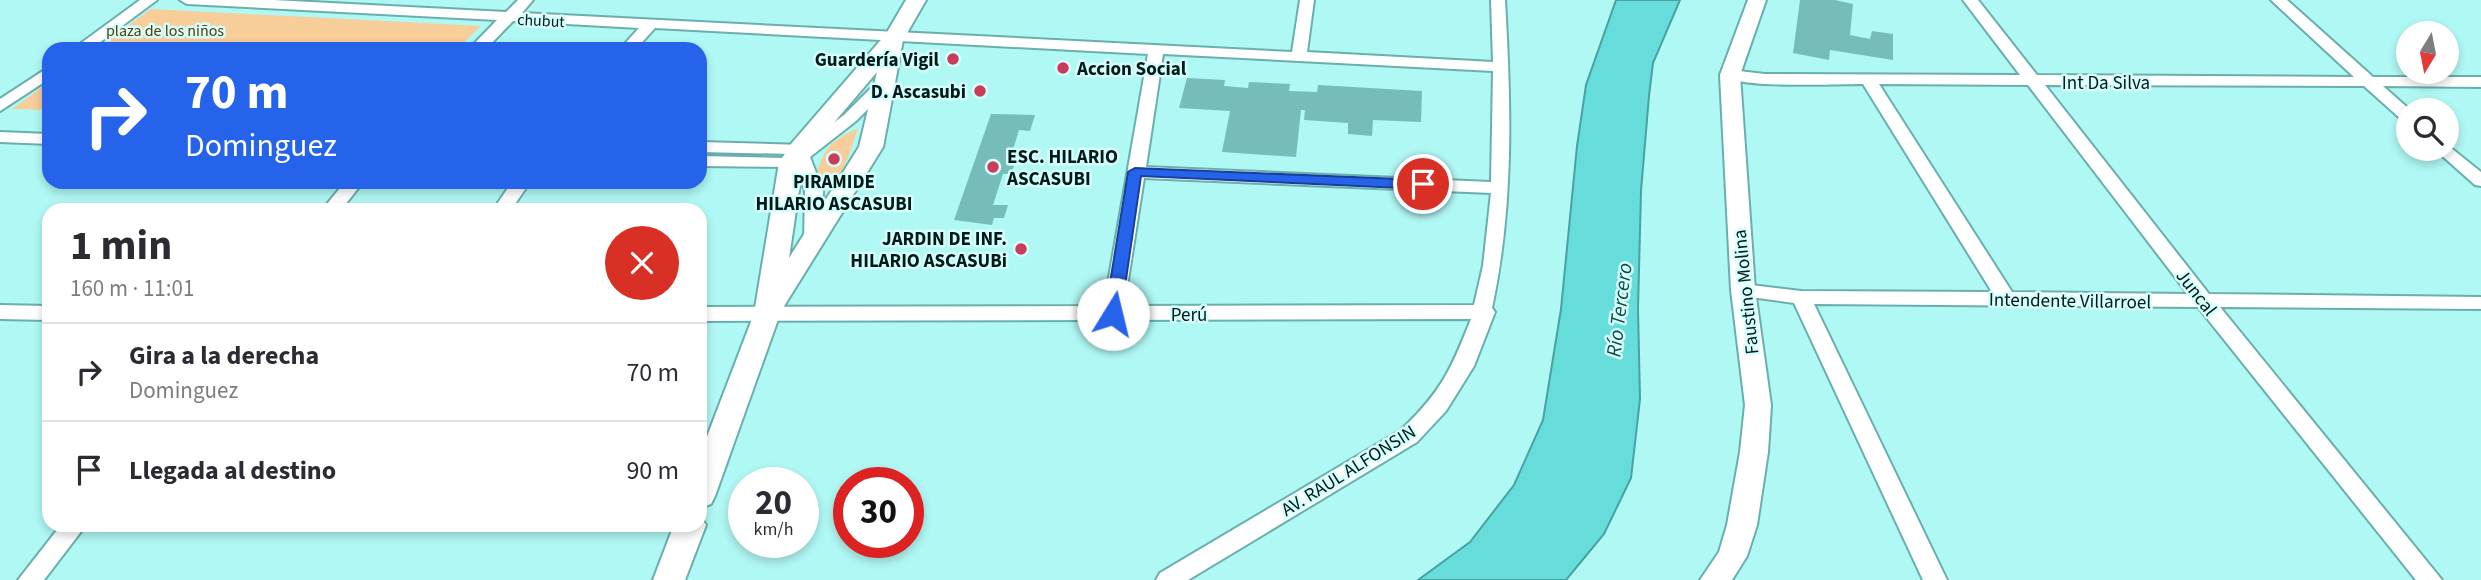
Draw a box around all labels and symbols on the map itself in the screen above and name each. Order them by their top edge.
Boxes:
street label: chubut [517,9,566,33]
park label: plaza de los niños [106,20,224,42]
north arrow [2396,21,2459,84]
place label: Guardería Vigil [815,47,940,74]
marker: Guardería Vigil [945,51,961,67]
place label: Accion Social [1076,56,1187,83]
marker: Accion Social [1055,60,1071,76]
street label: Int Da Silva [2062,70,2150,97]
place label: D. Ascasubi [871,79,966,106]
marker: D. Ascasubi [972,83,988,99]
place label: ESC. HILARIO ASCASUBI [1006,144,1118,193]
marker: PIRAMIDE HILARIO ASCASUBI [826,151,842,167]
pin [1393,154,1453,214]
marker: ESC. HILARIO ASCASUBI [985,159,1001,175]
place label: PIRAMIDE HILARIO ASCASUBI [755,169,913,218]
place label: JARDIN DE INF. HILARIO ASCASUBi [850,226,1007,275]
street label: Faustino Molina [1727,228,1766,356]
marker: JARDIN DE INF. HILARIO ASCASUBi [1013,241,1029,257]
water label: Río Tercero [1598,261,1640,359]
street label: Juncal [2169,264,2223,322]
position arrow [1076,277,1150,351]
street label: Intendente Villarroel [1989,287,2152,316]
street label: Perú [1171,302,1207,329]
street label: AV. RAUL ALFONSIN [1276,419,1421,524]
speed limit sign: 30 [833,467,924,558]

